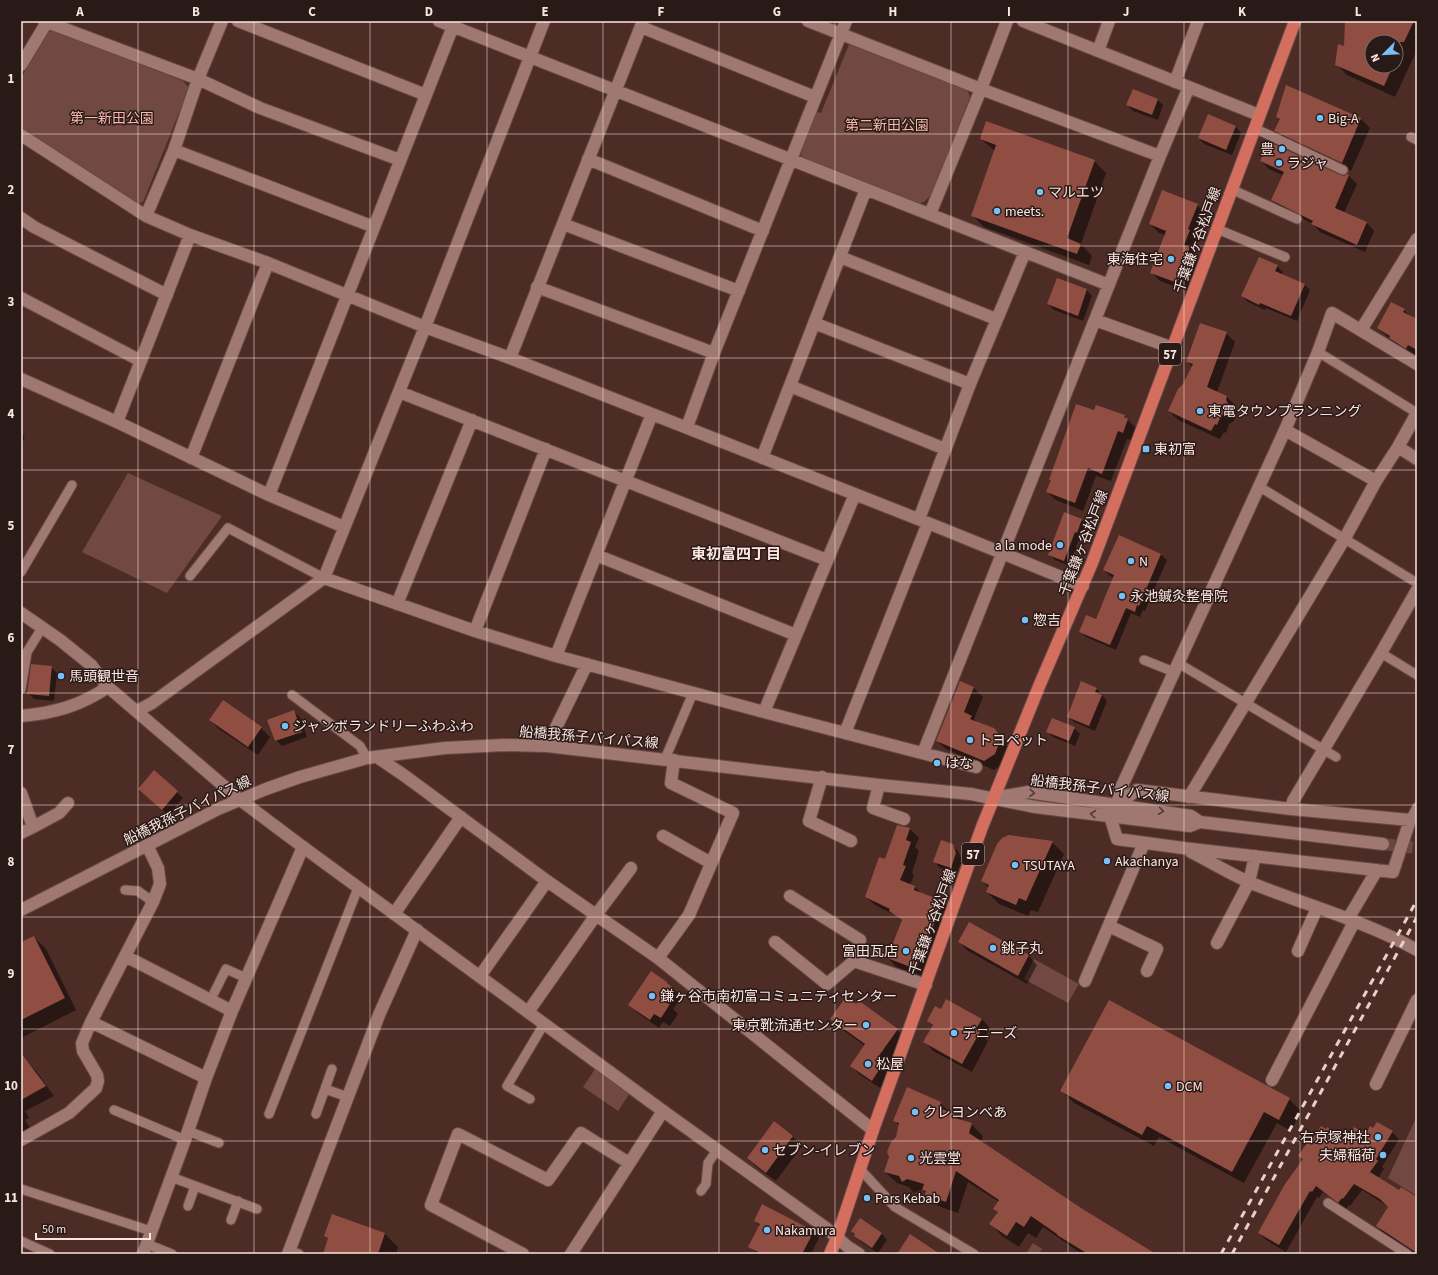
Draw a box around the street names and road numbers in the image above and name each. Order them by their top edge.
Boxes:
street label: 千葉鎌ヶ谷松戸線 [1169,184,1226,296]
road number: 57 [1159,343,1181,365]
street label: 千葉鎌ヶ谷松戸線 [1055,487,1113,599]
street label: 船橋我孫子バイパス線 [518,722,659,754]
street label: 船橋我孫子バイパス線 [120,771,255,851]
street label: 船橋我孫子バイパス線 [1029,771,1170,807]
road number: 57 [962,843,984,865]
street label: 千葉鎌ヶ谷松戸線 [904,866,961,978]

